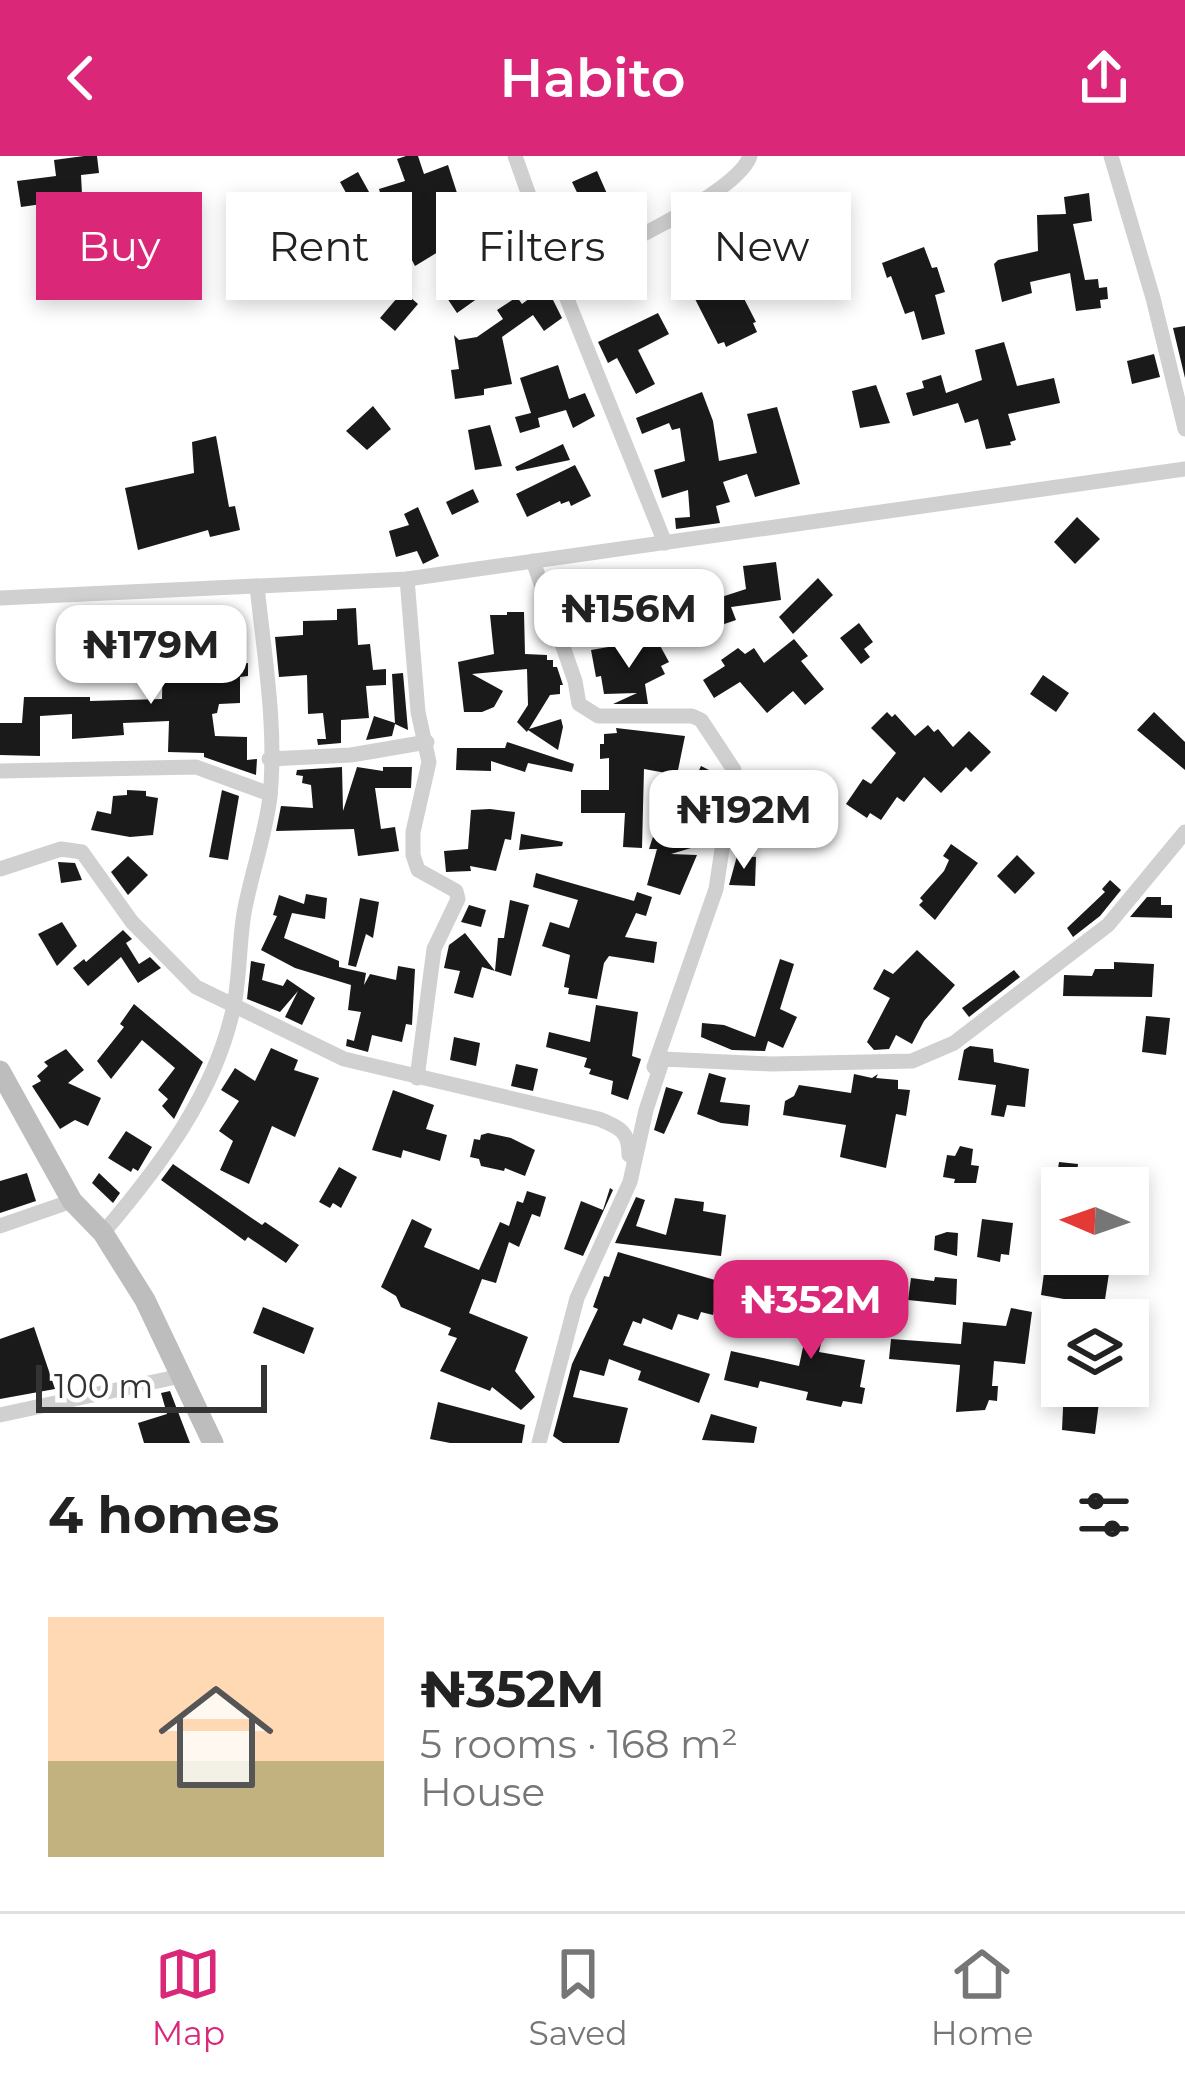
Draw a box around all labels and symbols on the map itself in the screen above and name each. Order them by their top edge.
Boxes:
pin: ₦156M [545,569,713,671]
pin: ₦179M [67,605,235,707]
pin: ₦192M [660,770,828,872]
north arrow [1041,1167,1149,1275]
pin: ₦352M [727,1260,895,1362]
scale bar [36,1359,267,1412]

